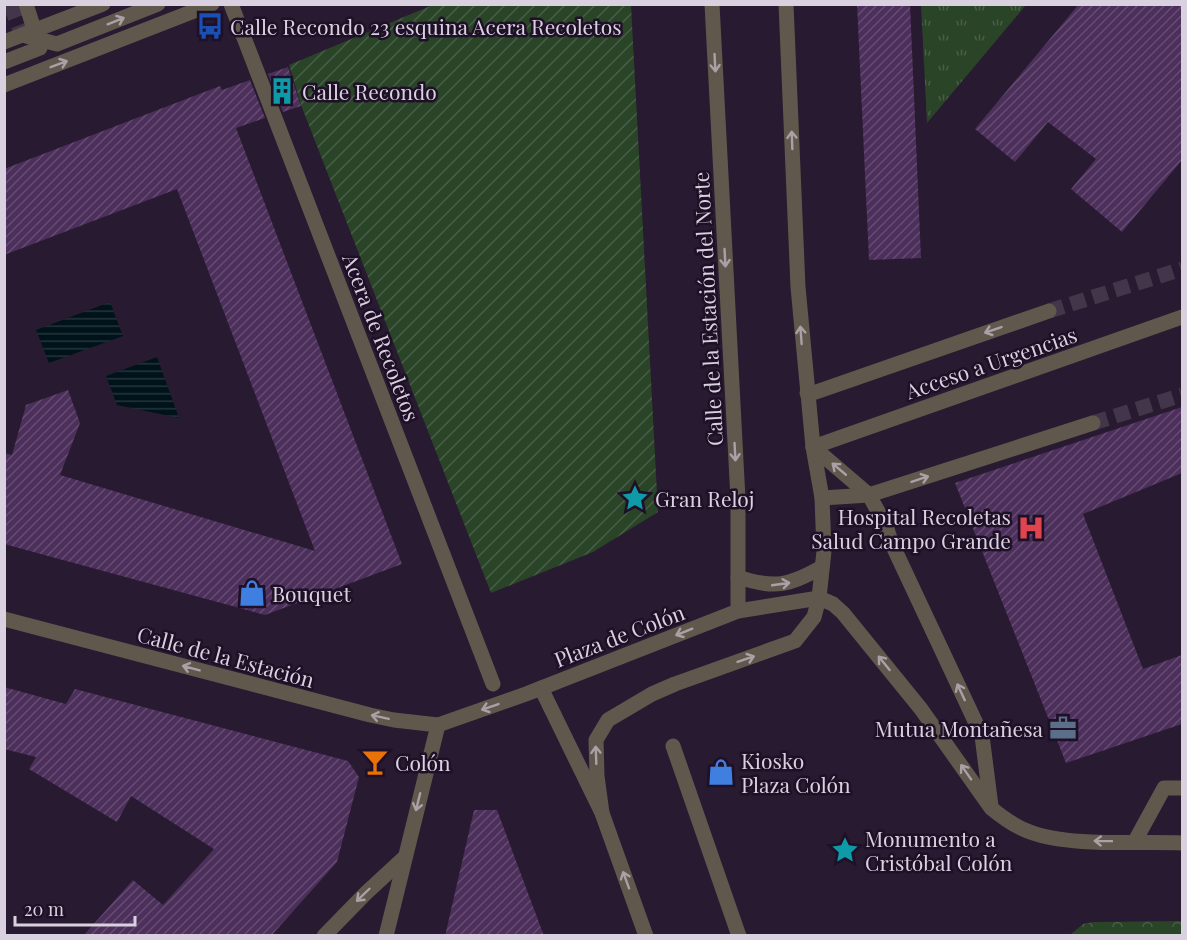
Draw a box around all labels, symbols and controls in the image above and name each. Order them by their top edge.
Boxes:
bus stop icon: Calle Recondo 23 esquina Acera Recoletos [195,11,225,41]
place label: Calle Recondo 23 esquina Acera Recoletos [230,12,622,40]
one-way arrow [107,15,125,26]
one-way arrow [710,52,721,72]
one-way arrow [49,57,68,68]
building icon: Calle Recondo [267,76,297,106]
place label: Calle Recondo [302,77,437,105]
one-way arrow [786,131,797,151]
street label: Calle de la Estación del Norte [686,171,728,447]
one-way arrow [720,247,731,267]
street label: Acera de Recoletos [337,248,427,425]
street label: Acceso a Urgencias [901,320,1080,405]
one-way arrow [796,325,807,345]
one-way arrow [984,325,1003,336]
one-way arrow [730,442,741,462]
one-way arrow [831,462,847,475]
one-way arrow [910,472,929,483]
place icon: Gran Reloj [620,483,650,513]
place label: Gran Reloj [655,484,754,512]
place label: Hospital Recoletas Salud Campo Grande [811,502,1011,554]
hospital icon: Hospital Recoletas Salud Campo Grande [1016,513,1046,543]
shop icon: Bouquet [237,578,267,608]
one-way arrow [771,578,790,589]
place label: Bouquet [272,579,351,607]
street label: Plaza de Colón [550,597,689,673]
street label: Calle de la Estación [135,619,318,693]
one-way arrow [675,627,694,638]
one-way arrow [737,652,755,663]
one-way arrow [878,656,891,672]
one-way arrow [182,662,201,673]
one-way arrow [955,683,967,701]
one-way arrow [481,702,499,713]
one-way arrow [371,711,390,723]
office icon: Mutua Montañesa [1048,713,1078,743]
place label: Mutua Montañesa [875,714,1044,742]
one-way arrow [590,745,602,765]
place label: Kiosko Plaza Colón [741,746,851,798]
bar icon: Colón [360,747,390,777]
place label: Colón [395,748,451,776]
shop icon: Kiosko Plaza Colón [706,757,736,787]
one-way arrow [959,765,972,781]
one-way arrow [412,792,424,811]
place label: Monumento a Cristóbal Colón [865,824,1013,876]
place icon: Monumento a Cristóbal Colón [830,835,860,865]
one-way arrow [1094,835,1114,847]
one-way arrow [620,872,631,890]
one-way arrow [356,888,371,903]
scale bar [15,889,135,927]
text: 20 m [24,897,64,921]

